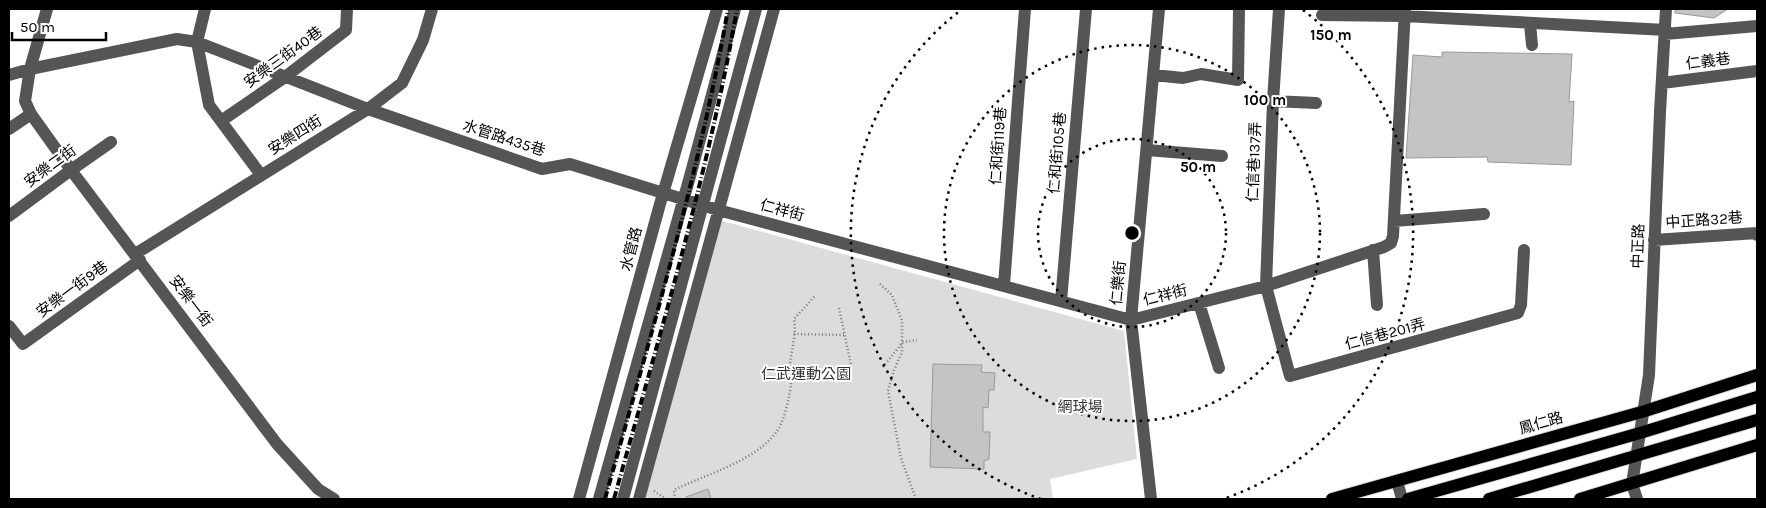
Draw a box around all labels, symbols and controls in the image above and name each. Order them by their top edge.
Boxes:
scale bar [12,10,106,42]
text: 50 m [20,18,55,36]
street label: 安樂三街40巷 [240,23,326,91]
text: 150 m [1310,26,1352,44]
street label: 仁義巷 [1685,49,1731,73]
text: 100 m [1244,91,1286,109]
street label: 仁和街119巷 [986,106,1010,186]
street label: 安樂四街 [265,111,325,159]
street label: 仁和街105巷 [1044,111,1070,195]
street label: 水管路435巷 [460,116,548,160]
street label: 仁信巷137弄 [1244,121,1264,203]
street label: 安樂二街 [20,141,80,191]
text: 50 m [1180,158,1216,176]
street label: 仁祥街 [758,195,806,225]
street label: 中正路32巷 [1665,208,1743,232]
street label: 中正路 [1628,223,1648,269]
centre of rings [1123,224,1141,242]
street label: 水管路 [616,225,646,273]
street label: 安樂一街9巷 [33,257,111,321]
street label: 仁樂街 [1107,260,1129,306]
street label: 安樂一街 [166,272,216,330]
street label: 仁祥街 [1141,281,1189,309]
street label: 仁信巷201弄 [1343,315,1427,353]
park label: 仁武運動公園 [761,365,851,383]
park label: 網球場 [1057,398,1103,416]
street label: 鳳仁路 [1517,408,1565,438]

